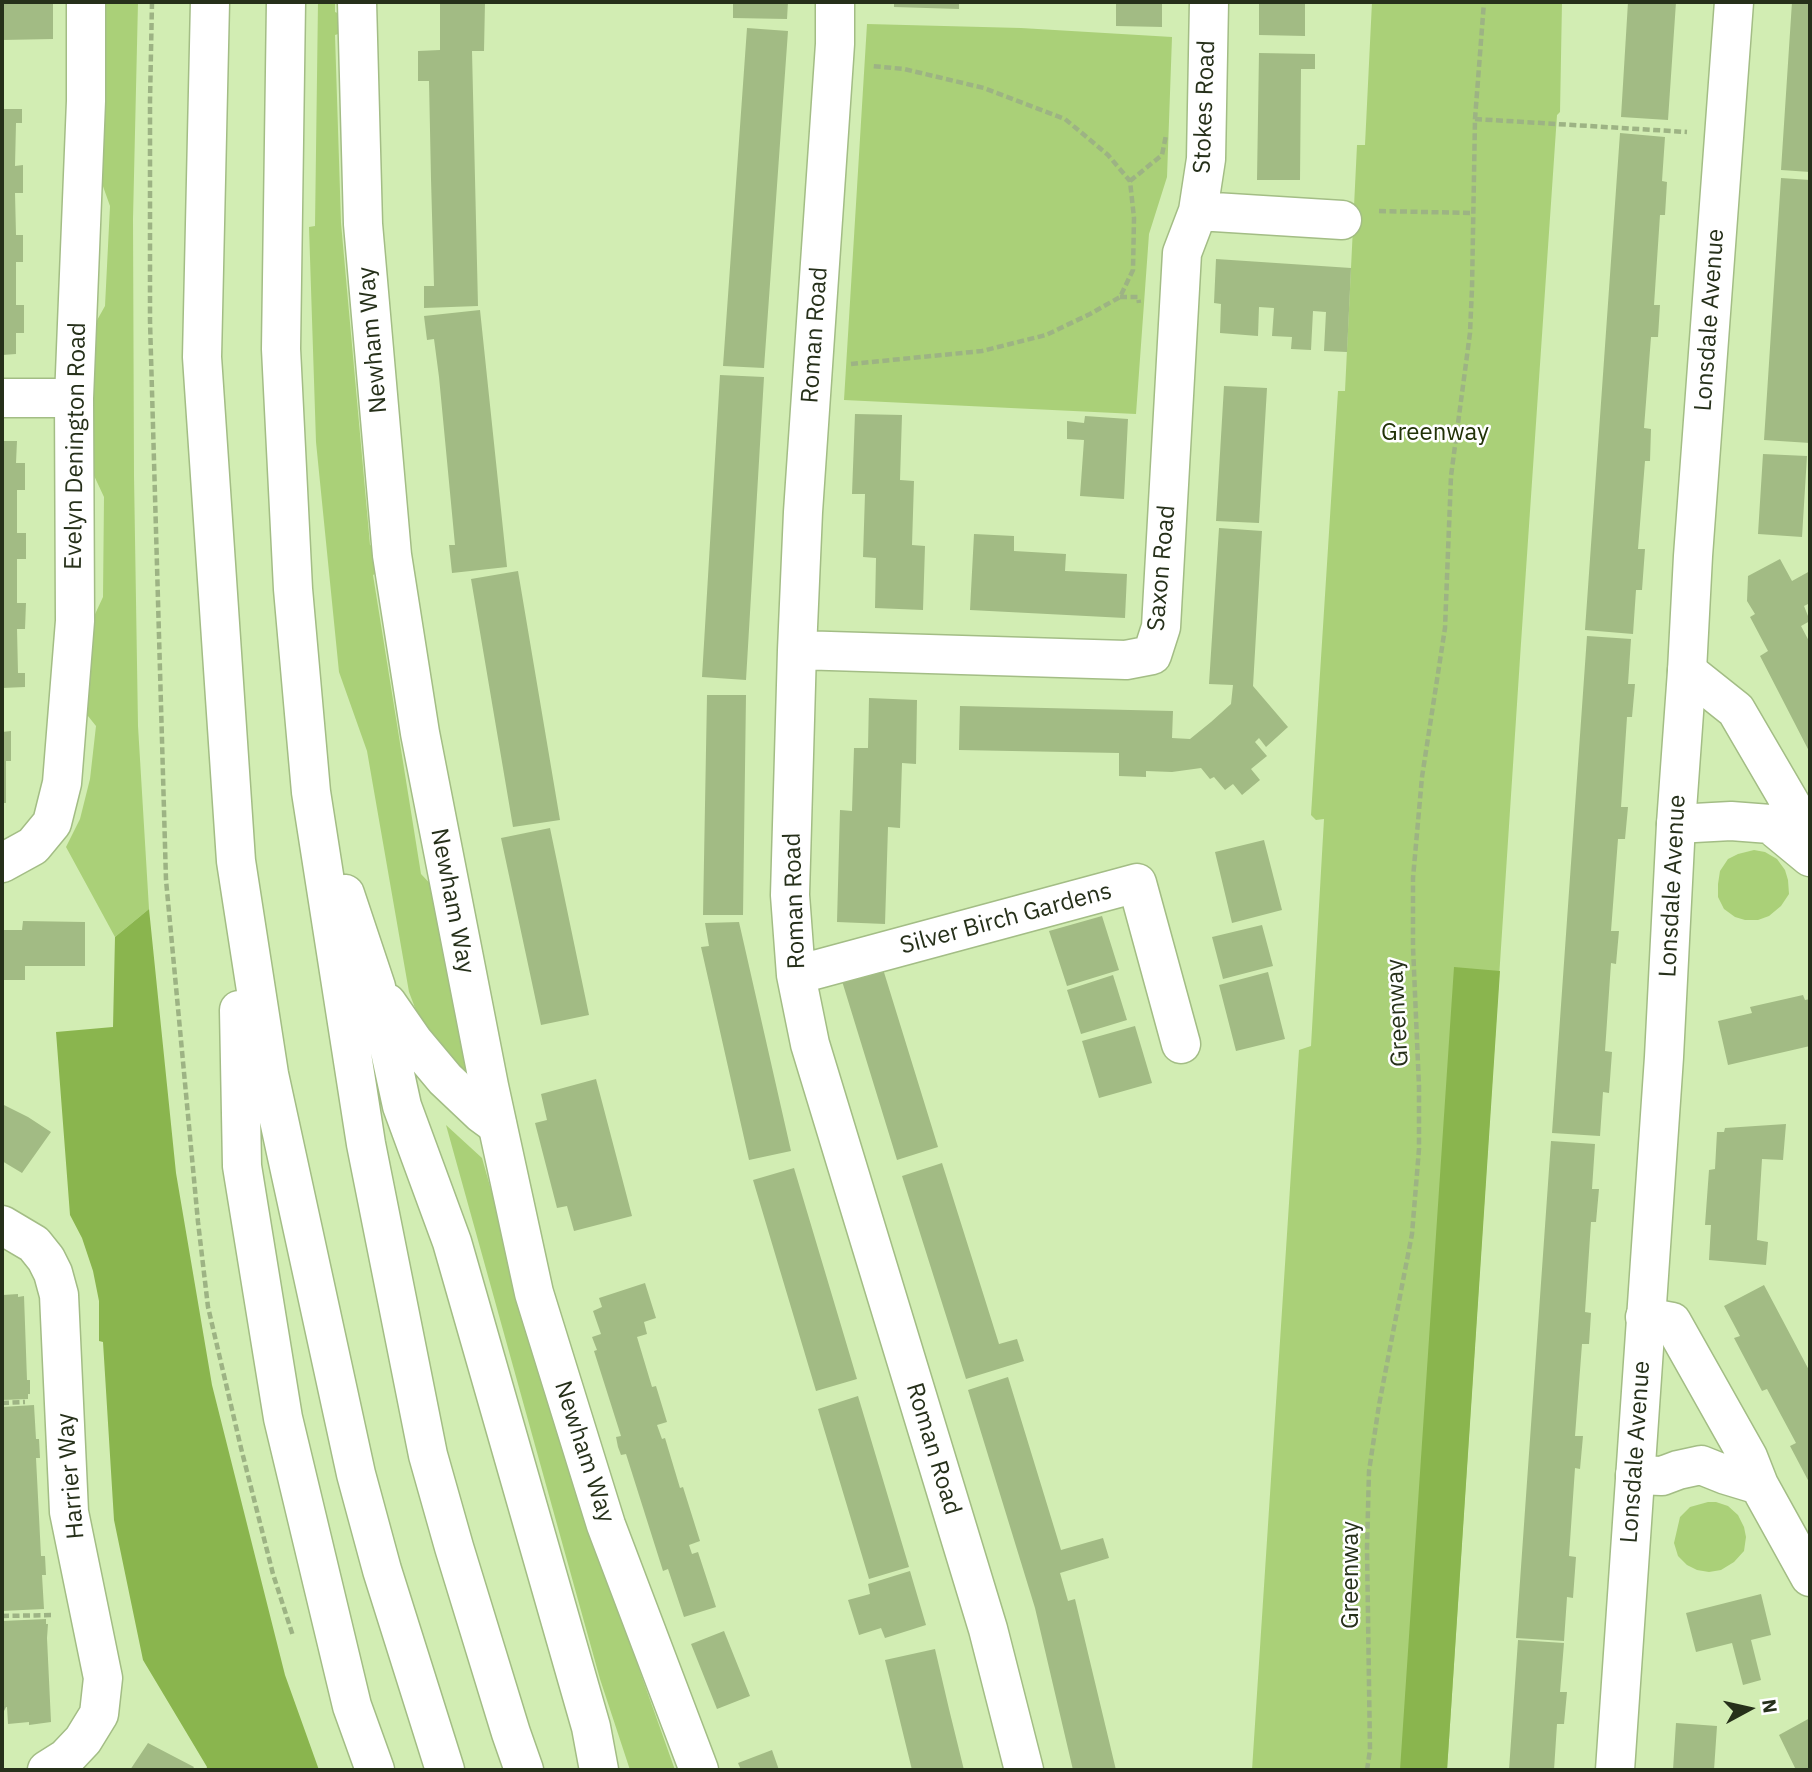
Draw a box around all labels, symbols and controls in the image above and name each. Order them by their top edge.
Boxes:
street label: Stokes Road [1188,40,1222,174]
street label: Lonsdale Avenue [1689,228,1731,412]
street label: Newham Way [352,265,394,415]
street label: Roman Road [796,266,834,404]
street label: Evelyn Denington Road [59,322,93,570]
park label: Greenway [1381,419,1489,447]
street label: Saxon Road [1142,504,1182,632]
street label: Lonsdale Avenue [1654,794,1692,978]
street label: Newham Way [424,826,480,976]
street label: Roman Road [778,832,812,970]
street label: Silver Birch Gardens [897,877,1115,961]
street label: Greenway [1381,958,1415,1068]
street label: Lonsdale Avenue [1615,1360,1657,1544]
street label: Newham Way [548,1377,620,1527]
street label: Roman Road [899,1379,967,1519]
street label: Harrier Way [51,1412,91,1540]
street label: Greenway [1337,1521,1365,1629]
north arrow [1714,1674,1784,1744]
text: N [1757,1698,1783,1715]

